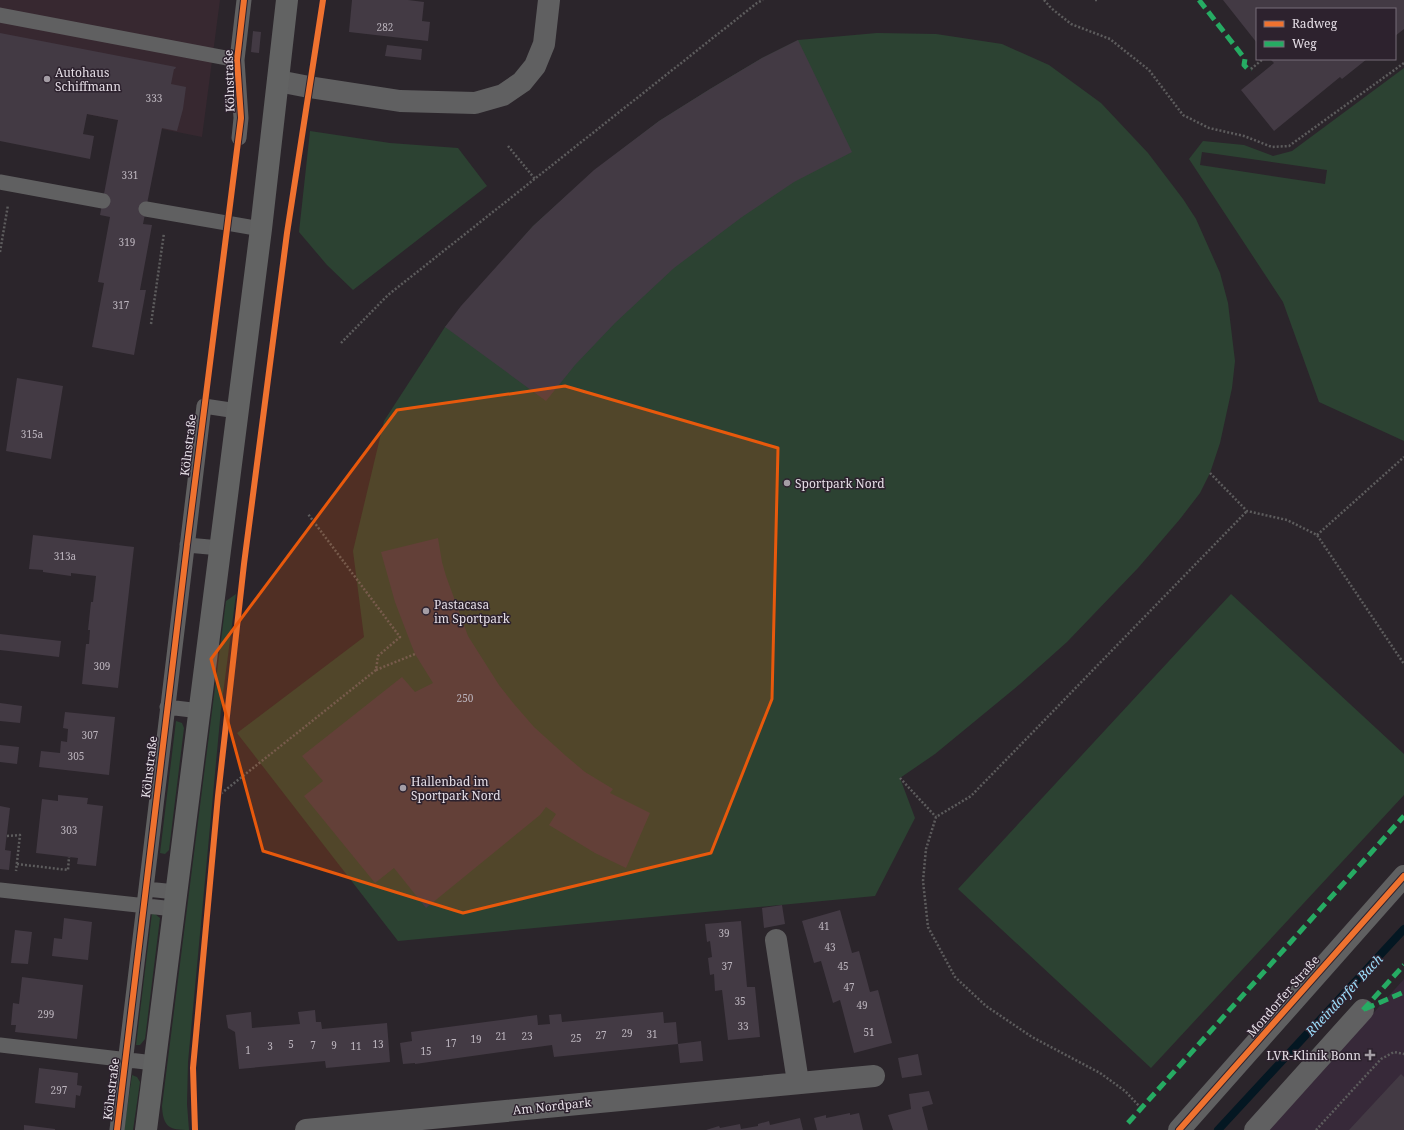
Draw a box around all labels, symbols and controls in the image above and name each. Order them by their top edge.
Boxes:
legend [1256,8,1396,60]
text: Radweg [1292,15,1338,32]
house number: 282 [377,20,393,34]
text: Weg [1292,35,1317,52]
street label: Kölnstraße [219,49,239,113]
place label: Autohaus Schiffmann [55,64,121,95]
marker: Autohaus Schiffmann [42,74,52,84]
house number: 333 [146,91,163,105]
house number: 331 [122,168,138,182]
house number: 319 [119,235,135,249]
house number: 317 [113,298,130,312]
street label: Kölnstraße [176,413,200,477]
house number: 315a [21,427,44,441]
place label: Sportpark Nord [795,475,885,492]
marker: Sportpark Nord [782,478,792,488]
house number: 313a [54,549,77,563]
place label: Pastacasa im Sportpark [434,596,511,627]
marker: Pastacasa im Sportpark [421,606,431,616]
house number: 309 [94,659,110,673]
house number: 250 [457,691,474,705]
house number: 307 [82,728,99,742]
street label: Kölnstraße [137,735,161,799]
house number: 305 [68,749,84,763]
place label: Hallenbad im Sportpark Nord [411,773,501,804]
marker: Hallenbad im Sportpark Nord [398,783,408,793]
house number: 303 [61,823,78,837]
house number: 41 [818,919,830,933]
house number: 39 [718,926,730,940]
house number: 43 [824,940,836,954]
water label: Rheindorfer Bach [1301,950,1387,1041]
street label: Mondorfer Straße [1243,952,1323,1040]
house number: 37 [721,959,733,973]
house number: 45 [837,959,849,973]
house number: 47 [843,980,855,994]
house number: 35 [734,994,746,1008]
house number: 49 [856,998,868,1012]
house number: 299 [38,1007,54,1021]
house number: 33 [737,1019,749,1033]
house number: 51 [863,1025,875,1039]
house number: 29 [621,1026,633,1040]
house number: 31 [646,1027,658,1041]
house number: 27 [595,1028,607,1042]
house number: 21 [495,1029,507,1043]
house number: 23 [521,1029,533,1043]
house number: 25 [570,1031,582,1045]
house number: 19 [470,1032,482,1046]
house number: 17 [445,1036,457,1050]
house number: 5 [288,1037,294,1051]
house number: 13 [372,1037,384,1051]
house number: 7 [310,1038,316,1052]
house number: 9 [331,1038,337,1052]
house number: 3 [267,1039,273,1053]
house number: 11 [350,1039,362,1053]
house number: 1 [245,1043,251,1057]
house number: 15 [420,1044,432,1058]
place label: LVR-Klinik Bonn [1266,1047,1361,1064]
marker: LVR-Klinik Bonn [1364,1049,1376,1061]
street label: Kölnstraße [99,1057,123,1121]
house number: 297 [51,1083,68,1097]
street label: Am Nordpark [512,1093,593,1119]

